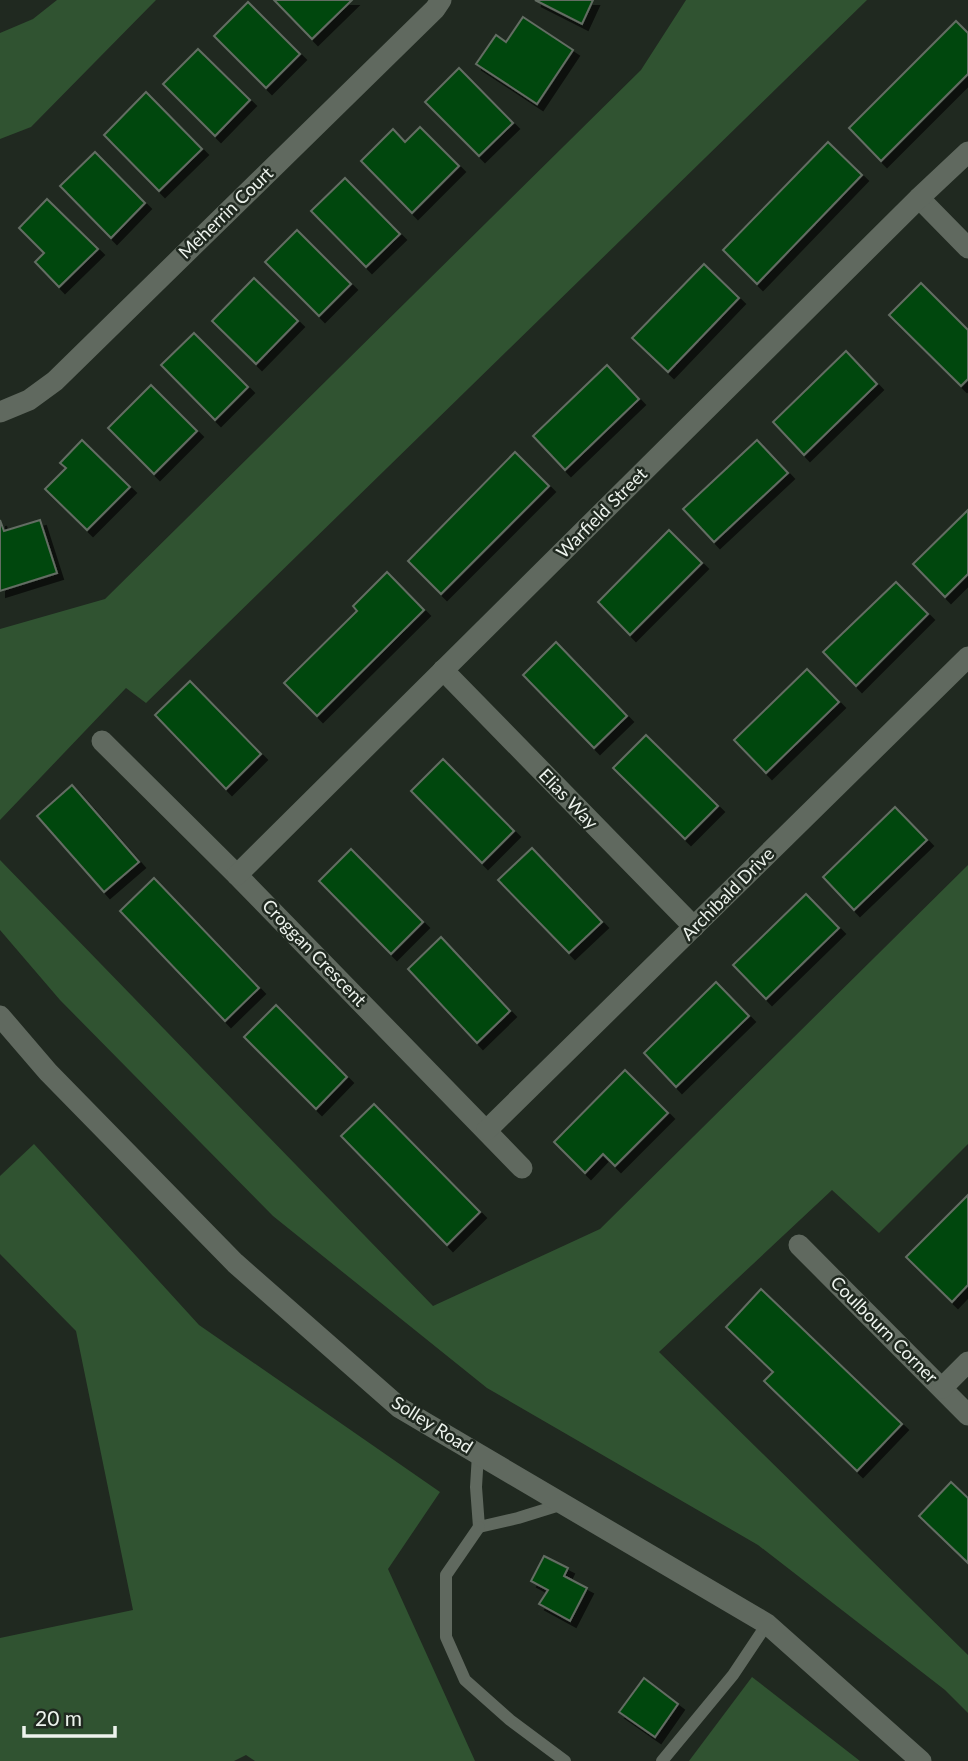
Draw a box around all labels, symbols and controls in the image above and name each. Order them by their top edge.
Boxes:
street label: Meherrin Court [174,161,277,263]
street label: Warfield Street [551,462,652,562]
street label: Elias Way [535,763,603,834]
street label: Archibald Drive [676,842,778,944]
street label: Croggan Crescent [258,894,372,1011]
street label: Coulbourn Corner [827,1271,943,1388]
street label: Solley Road [388,1391,477,1458]
scale bar [24,1694,116,1738]
text: 20 m [35,1705,82,1730]

